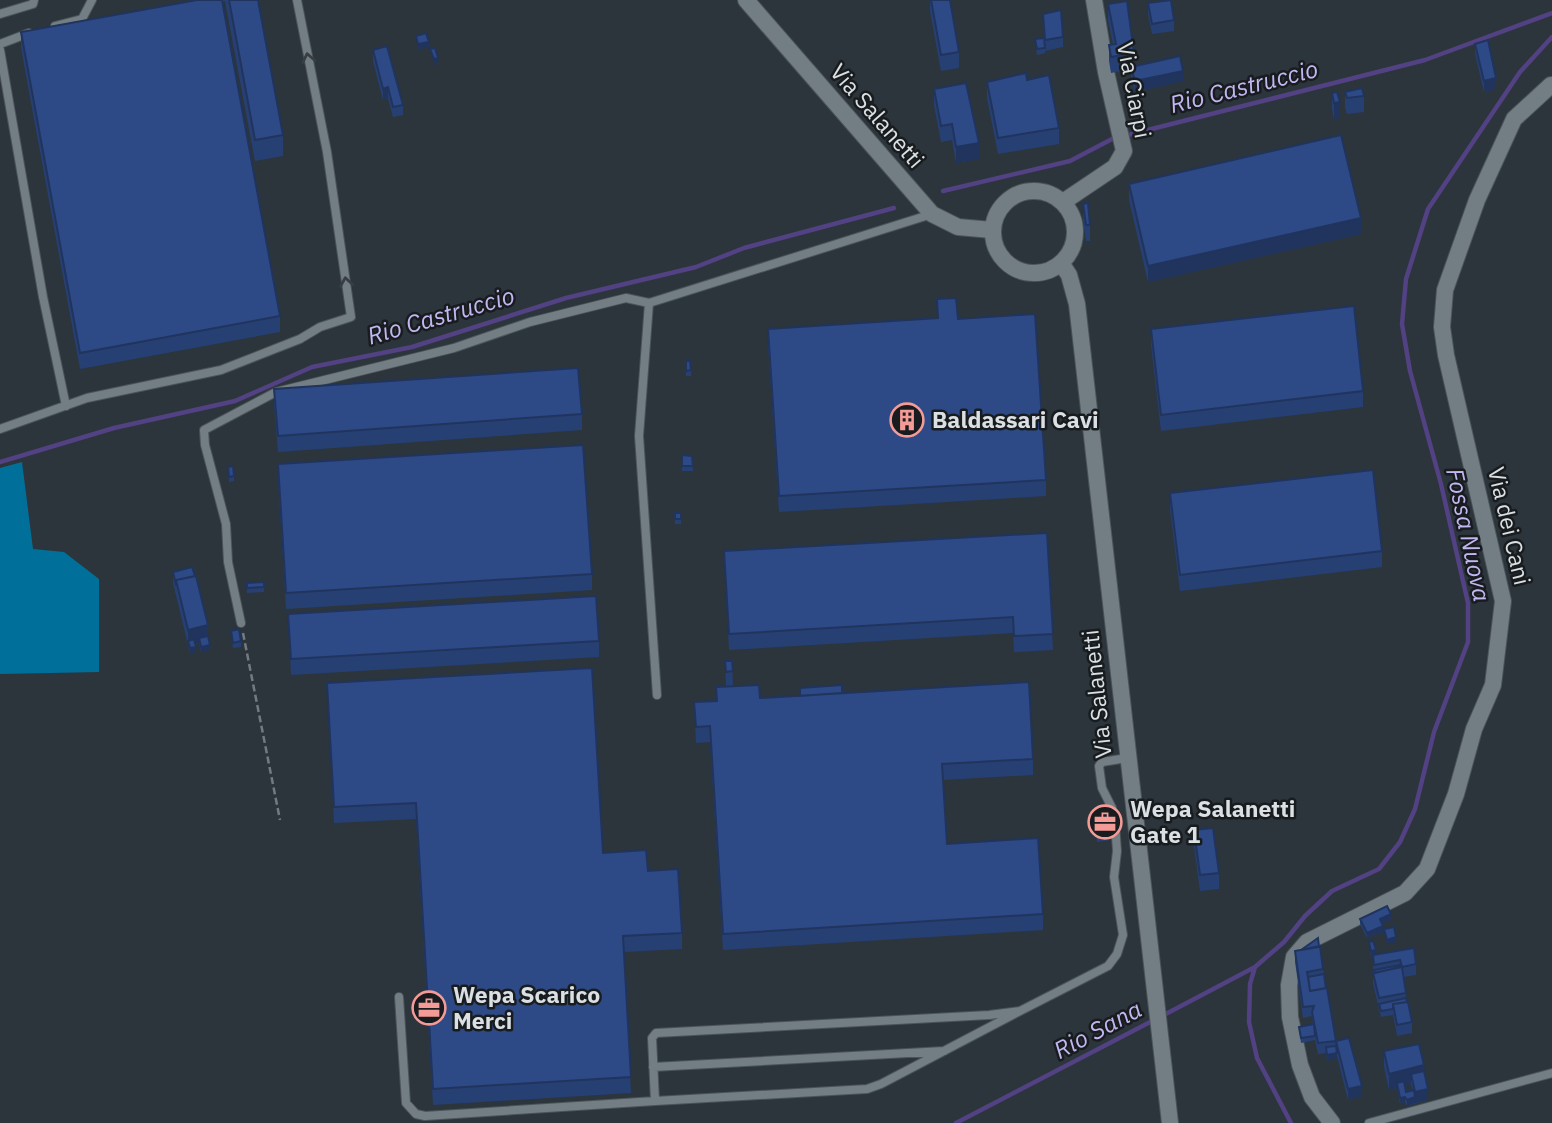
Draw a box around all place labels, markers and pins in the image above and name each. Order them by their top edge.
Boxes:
building icon: Baldassari Cavi [888,401,926,439]
place label: Baldassari Cavi [932,404,1099,434]
place label: Wepa Salanetti Gate 1 [1130,793,1295,849]
office icon: Wepa Salanetti Gate 1 [1086,803,1124,841]
place label: Wepa Scarico Merci [453,979,600,1035]
office icon: Wepa Scarico Merci [410,989,448,1027]

